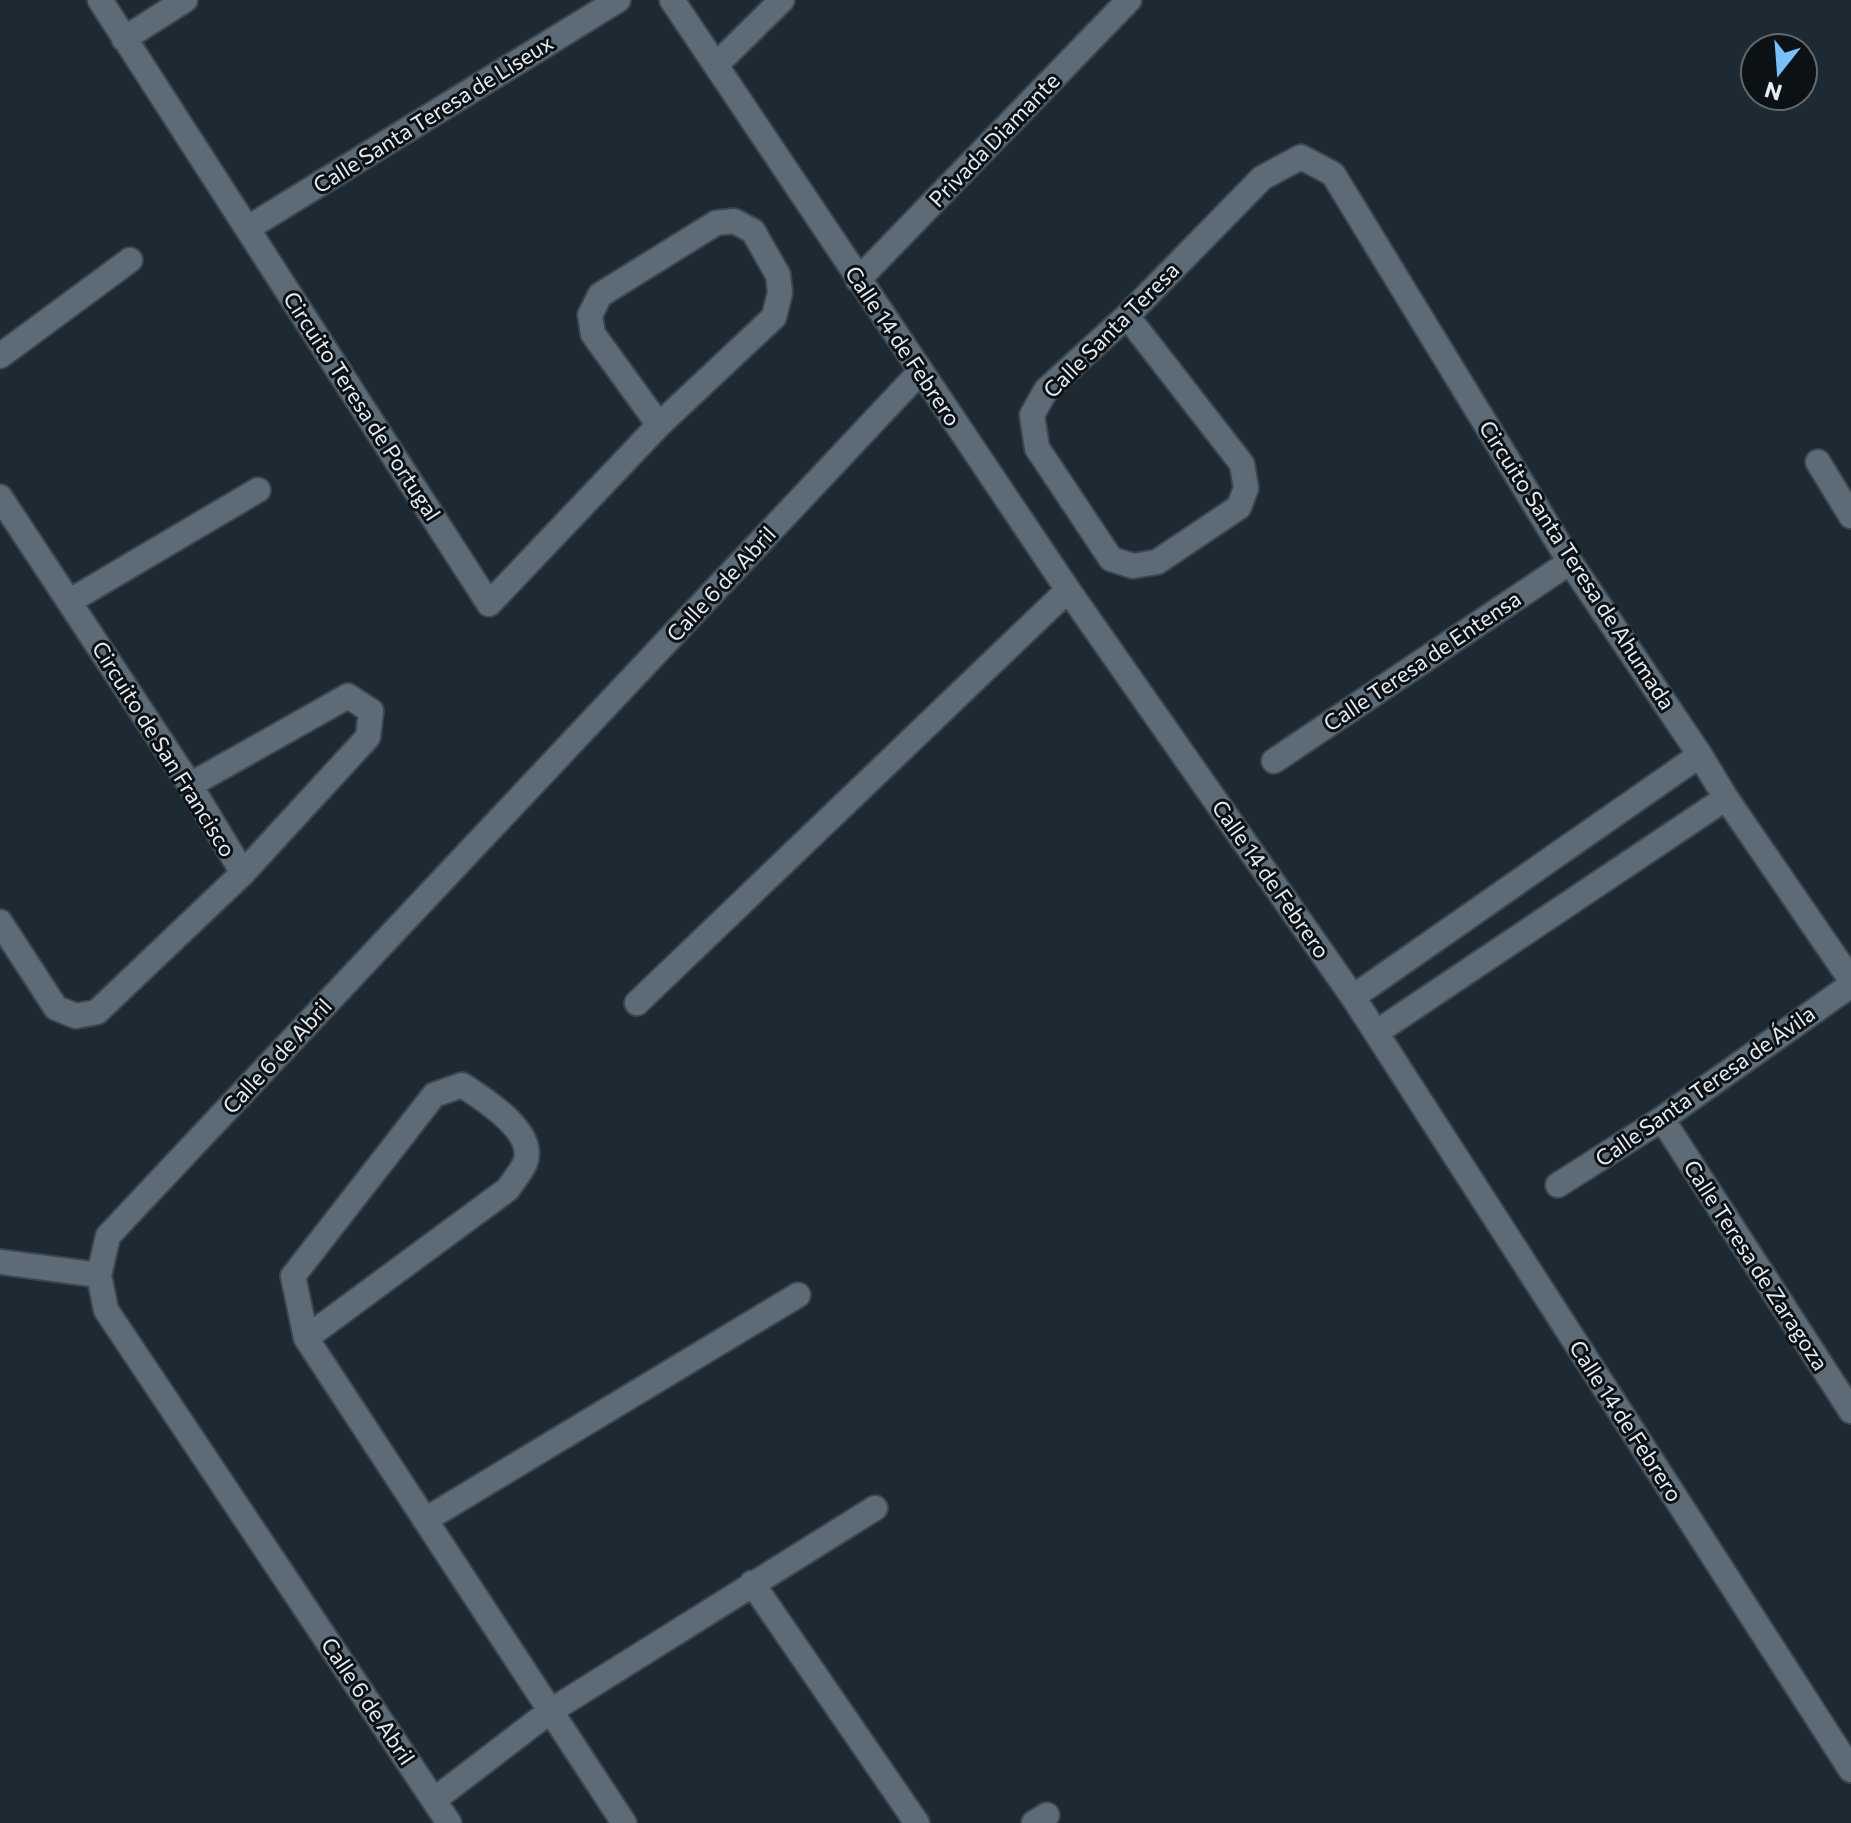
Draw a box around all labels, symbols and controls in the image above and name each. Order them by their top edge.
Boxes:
street label: Calle Santa Teresa de Liseux [308,28,558,199]
north arrow [1739,32,1819,112]
street label: Privada Diamante [923,67,1065,212]
text: N [1761,76,1785,107]
street label: Calle Santa Teresa [1037,256,1184,403]
street label: Calle 14 de Febrero [840,261,967,431]
street label: Circuito Teresa de Portugal [278,286,447,525]
street label: Circuito Santa Teresa de Ahumada [1474,415,1681,714]
street label: Calle 6 de Abril [660,520,781,647]
street label: Calle Teresa de Entensa [1318,585,1525,737]
street label: Circuito de San Francisco [87,636,242,862]
street label: Calle 14 de Febrero [1207,794,1336,963]
street label: Calle 6 de Abril [216,992,337,1119]
street label: Calle Santa Teresa de Ávila [1590,999,1820,1172]
street label: Calle Teresa de Zaragoza [1678,1154,1835,1375]
street label: Calle 14 de Febrero [1564,1335,1689,1507]
street label: Calle 6 de Abril [316,1632,421,1770]

